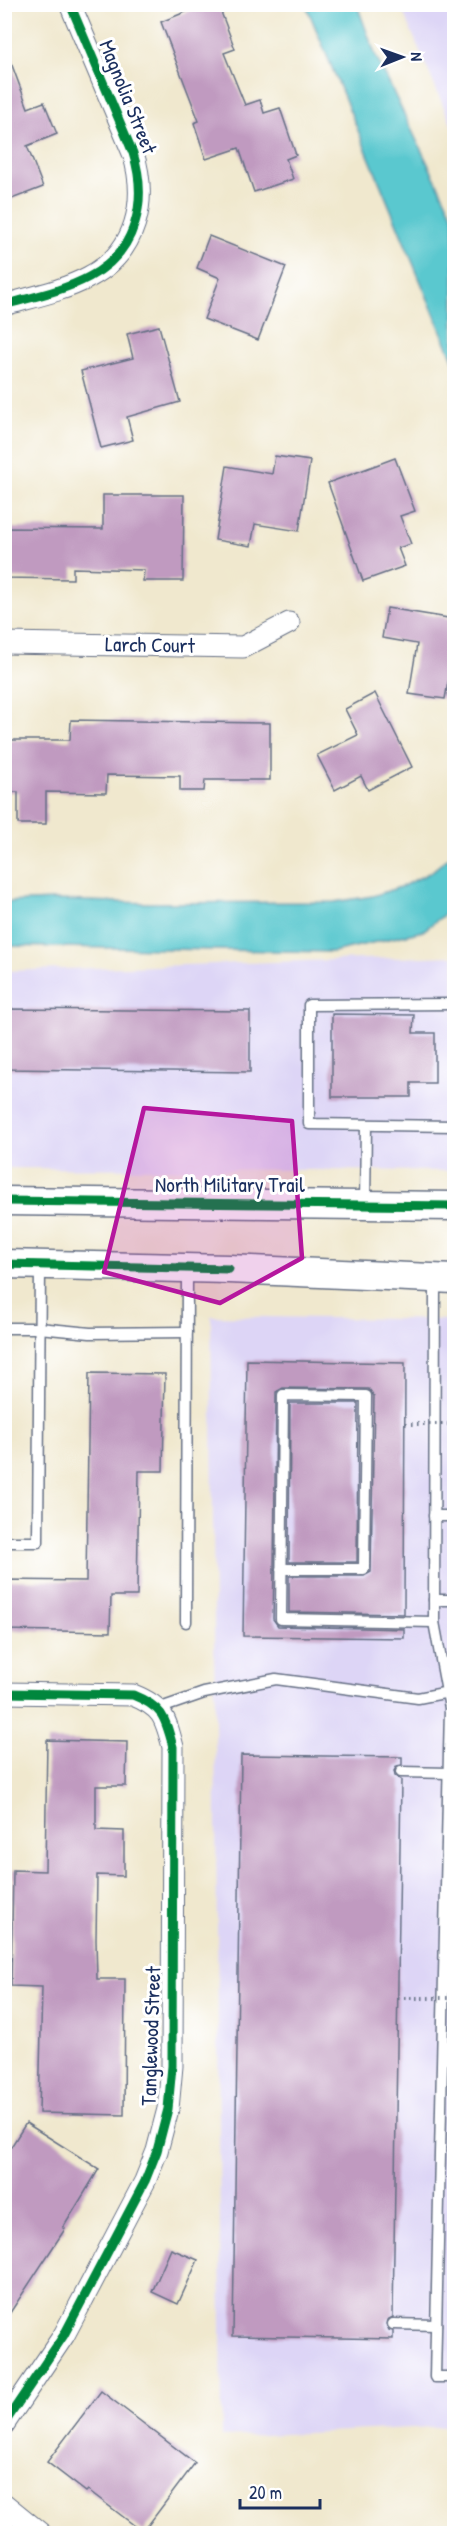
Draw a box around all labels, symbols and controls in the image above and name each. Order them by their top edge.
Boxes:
north arrow [372,27,432,87]
street label: Magnolia Street [92,36,165,159]
text: N [406,52,428,62]
street label: Larch Court [105,629,196,660]
street label: North Military Trail [155,1170,305,1199]
street label: Tanglewood Street [134,1965,167,2106]
scale bar [240,2472,320,2510]
text: 20 m [249,2480,282,2505]

